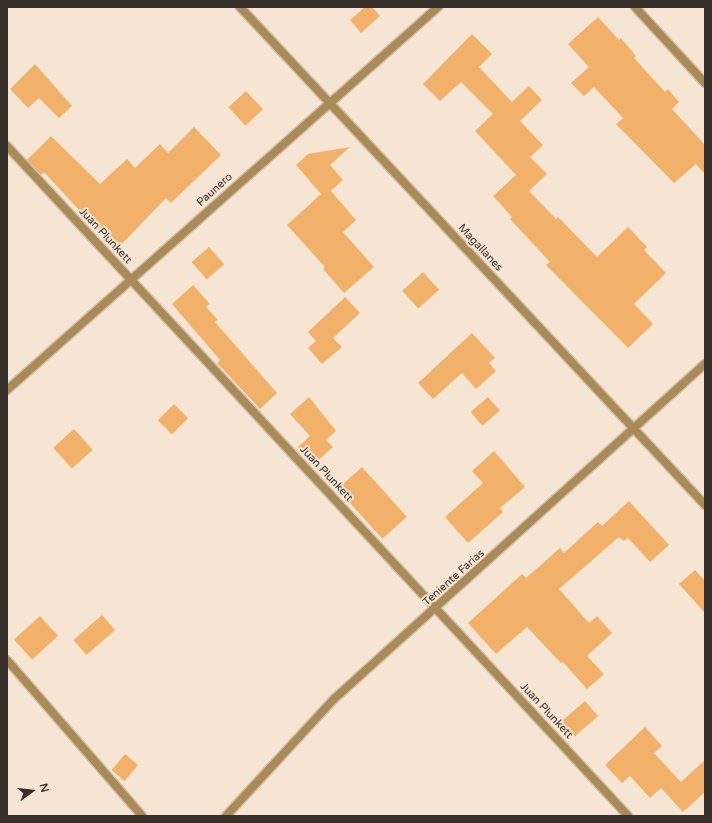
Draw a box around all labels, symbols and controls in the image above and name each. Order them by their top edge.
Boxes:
street label: Paunero [194,171,236,209]
street label: Juan Plunkett [76,205,134,267]
street label: Magallanes [455,222,505,274]
street label: Juan Plunkett [297,443,355,505]
street label: Teniente Farías [421,547,487,609]
street label: Juan Plunkett [517,680,575,742]
north arrow [12,771,52,811]
text: N [37,782,51,794]

